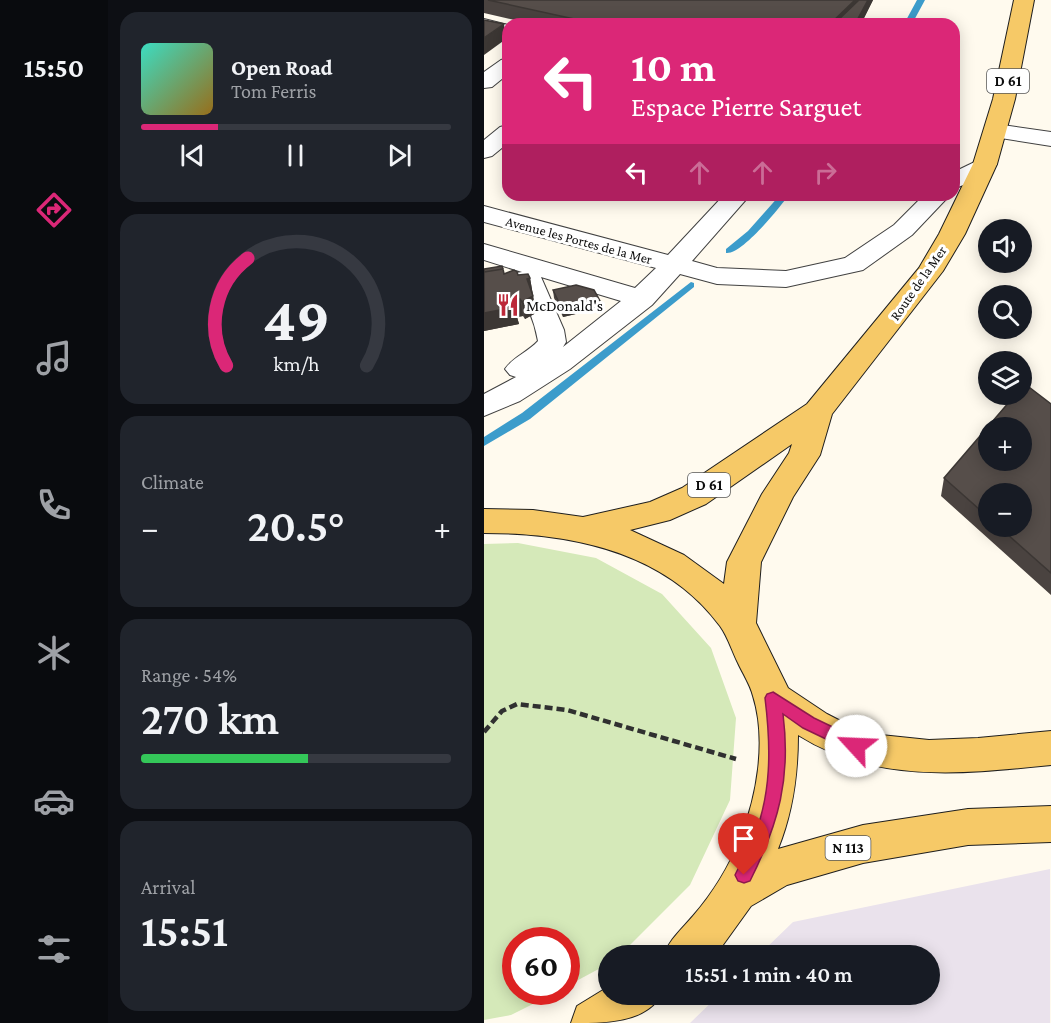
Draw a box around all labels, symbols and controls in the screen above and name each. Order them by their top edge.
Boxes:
icon: left [532,42,610,120]
text: 10 m [631,43,716,90]
text: 15:50 [24,53,84,83]
text: Open Road [231,55,333,80]
road number: D 61 [987,69,1029,93]
text: Tom Ferris [231,80,316,102]
text: Espace Pierre Sarguet [631,92,861,122]
icon: previous [176,139,209,172]
icon: pause [279,139,312,172]
icon: next [383,139,416,172]
icon: left [620,156,653,189]
icon: ahead [683,156,716,189]
icon: ahead [746,156,779,189]
icon: right [809,156,842,189]
icon: directions [33,189,75,231]
street label: Avenue les Portes de la Mer [504,213,654,267]
map controls [978,219,1032,537]
button: sound [978,219,1032,273]
street label: Route de la Mer [887,243,950,323]
text: 49 [262,284,330,353]
button: search [978,285,1032,339]
restaurant icon: McDonald's [495,292,521,318]
place label: McDonald's [526,297,603,314]
icon: music [33,337,75,379]
button: layers [978,351,1032,405]
text: km/h [273,353,320,377]
button: + [978,417,1032,471]
text: Climate [141,471,204,493]
road number: D 61 [688,473,730,497]
button: − [978,483,1032,537]
icon: phone [33,484,75,526]
text: 20.5° [247,501,345,551]
text: − [141,509,158,546]
text: + [434,509,451,546]
icon: climate [33,632,75,674]
text: Range · 54% [141,664,237,686]
text: 270 km [141,694,279,744]
position arrow [824,714,888,778]
icon: car [33,780,75,822]
pin [718,813,769,875]
icon: arrive [727,822,760,855]
road number: N 113 [826,836,870,860]
text: Arrival [141,876,195,898]
text: 15:51 [141,906,228,956]
speed limit sign: 60 [502,927,580,1005]
icon: filters [33,928,75,970]
text: 15:51 · 1 min · 40 m [685,962,853,987]

